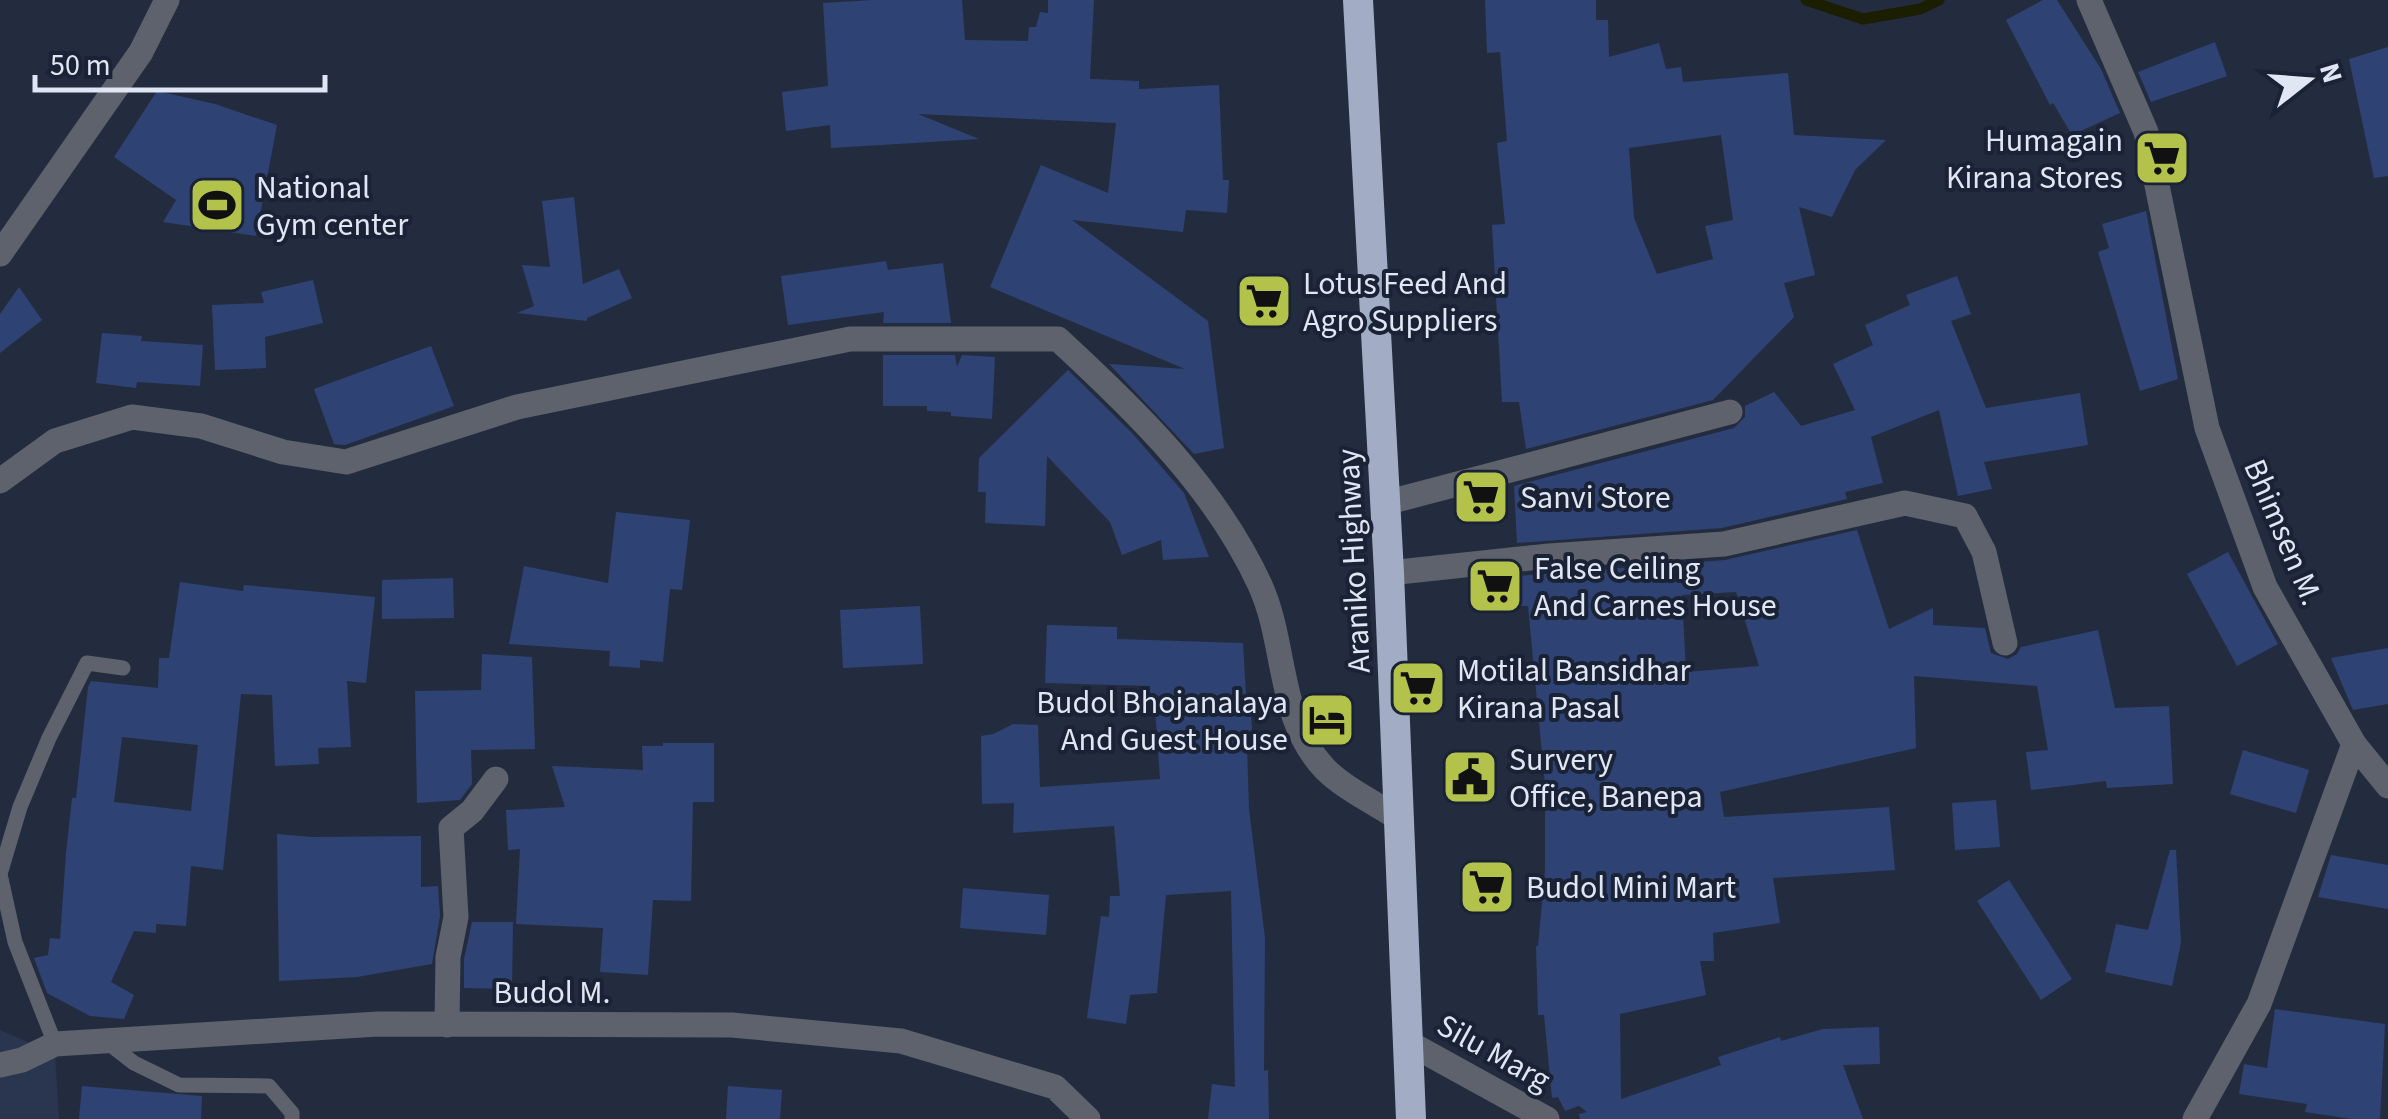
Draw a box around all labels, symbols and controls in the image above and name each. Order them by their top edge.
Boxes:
scale bar [35,30,325,92]
north arrow [2258,30,2358,130]
text: 50 m [50,44,111,87]
text: N [2309,58,2353,88]
place label: Humagain Kirana Stores [1946,118,2123,201]
supermarket icon: Humagain Kirana Stores [2132,128,2192,188]
place label: National Gym center [256,165,409,248]
sports icon: National Gym center [187,175,247,235]
place label: Lotus Feed And Agro Suppliers [1303,261,1507,344]
supermarket icon: Lotus Feed And Agro Suppliers [1234,271,1294,331]
street label: Araniko Highway [1325,448,1383,674]
street label: Bhimsen M. [2232,452,2335,613]
supermarket icon: Sanvi Store [1451,467,1511,527]
place label: Sanvi Store [1520,475,1671,521]
place label: False Ceiling And Carnes House [1534,546,1777,629]
supermarket icon: False Ceiling And Carnes House [1465,556,1525,616]
place label: Motilal Bansidhar Kirana Pasal [1457,648,1692,731]
supermarket icon: Motilal Bansidhar Kirana Pasal [1388,658,1448,718]
place label: Budol Bhojanalaya And Guest House [1036,680,1288,763]
hotel icon: Budol Bhojanalaya And Guest House [1297,690,1357,750]
place label: Survery Office, Banepa [1509,737,1703,820]
public building icon: Survery Office, Banepa [1440,747,1500,807]
supermarket icon: Budol Mini Mart [1457,857,1517,917]
place label: Budol Mini Mart [1526,865,1736,911]
street label: Budol M. [493,970,611,1016]
street label: Silu Marg [1428,1003,1559,1103]

